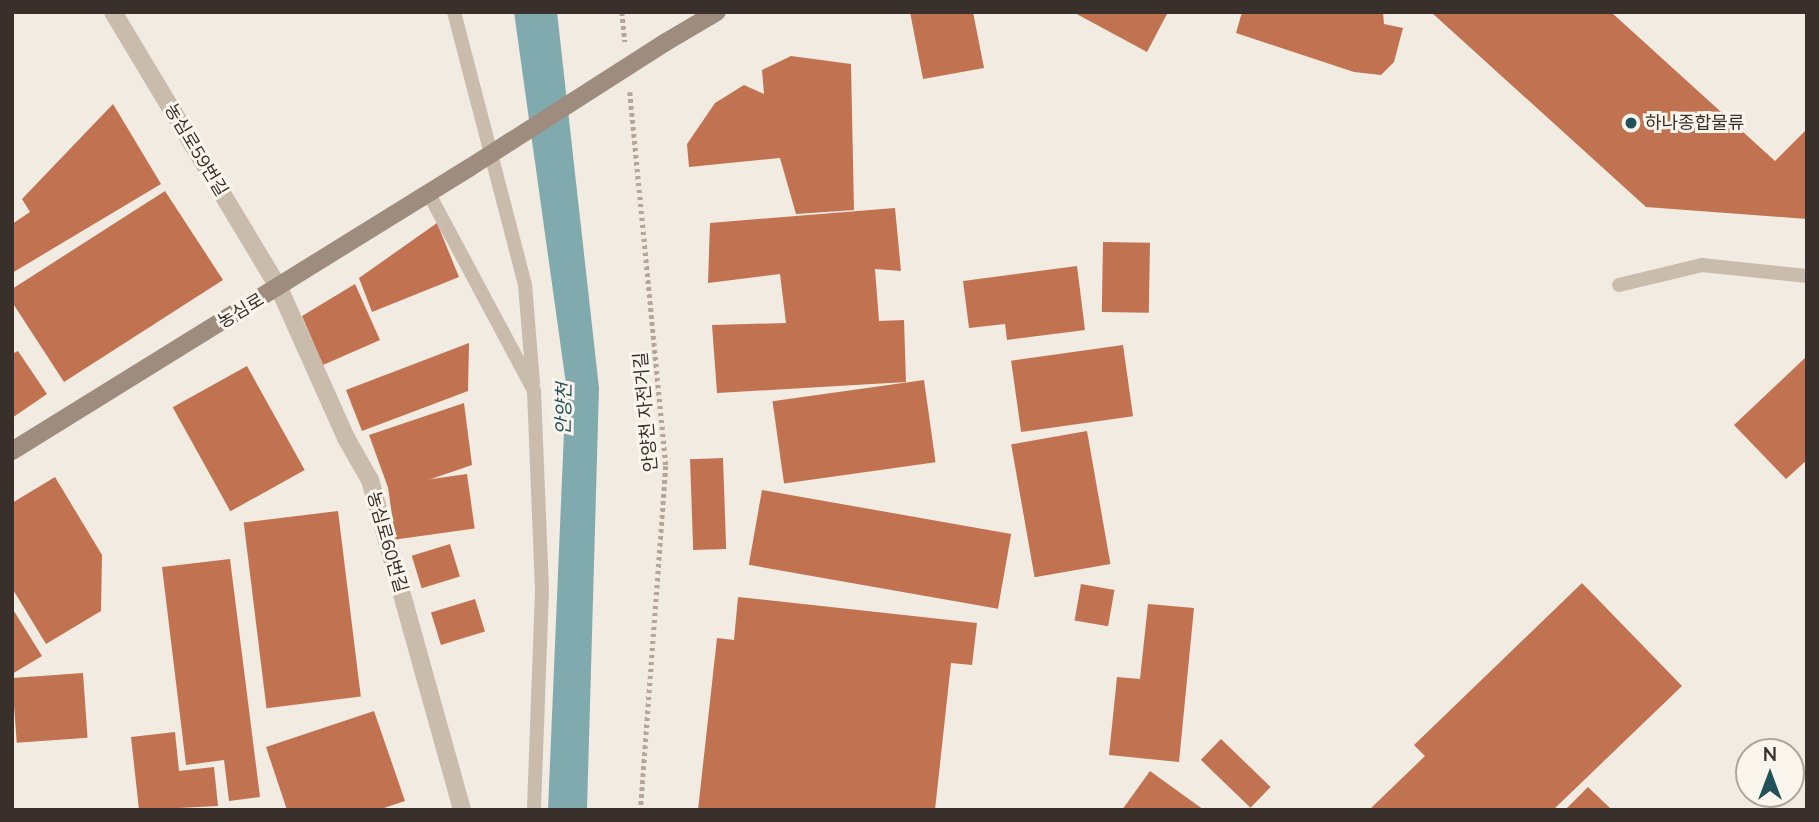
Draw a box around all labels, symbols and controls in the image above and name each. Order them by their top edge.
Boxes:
street label: 농심로59번길 [160,100,232,200]
place label: 하나종합물류 [1645,112,1744,134]
marker: 하나종합물류 [1623,115,1639,131]
street label: 농심로 [214,289,268,333]
street label: 안양천 자전거길 [630,351,662,473]
water label: 안양천 [552,383,576,435]
street label: 농심로60번길 [362,489,412,595]
north arrow [1735,738,1805,808]
text: N [1763,742,1777,766]

